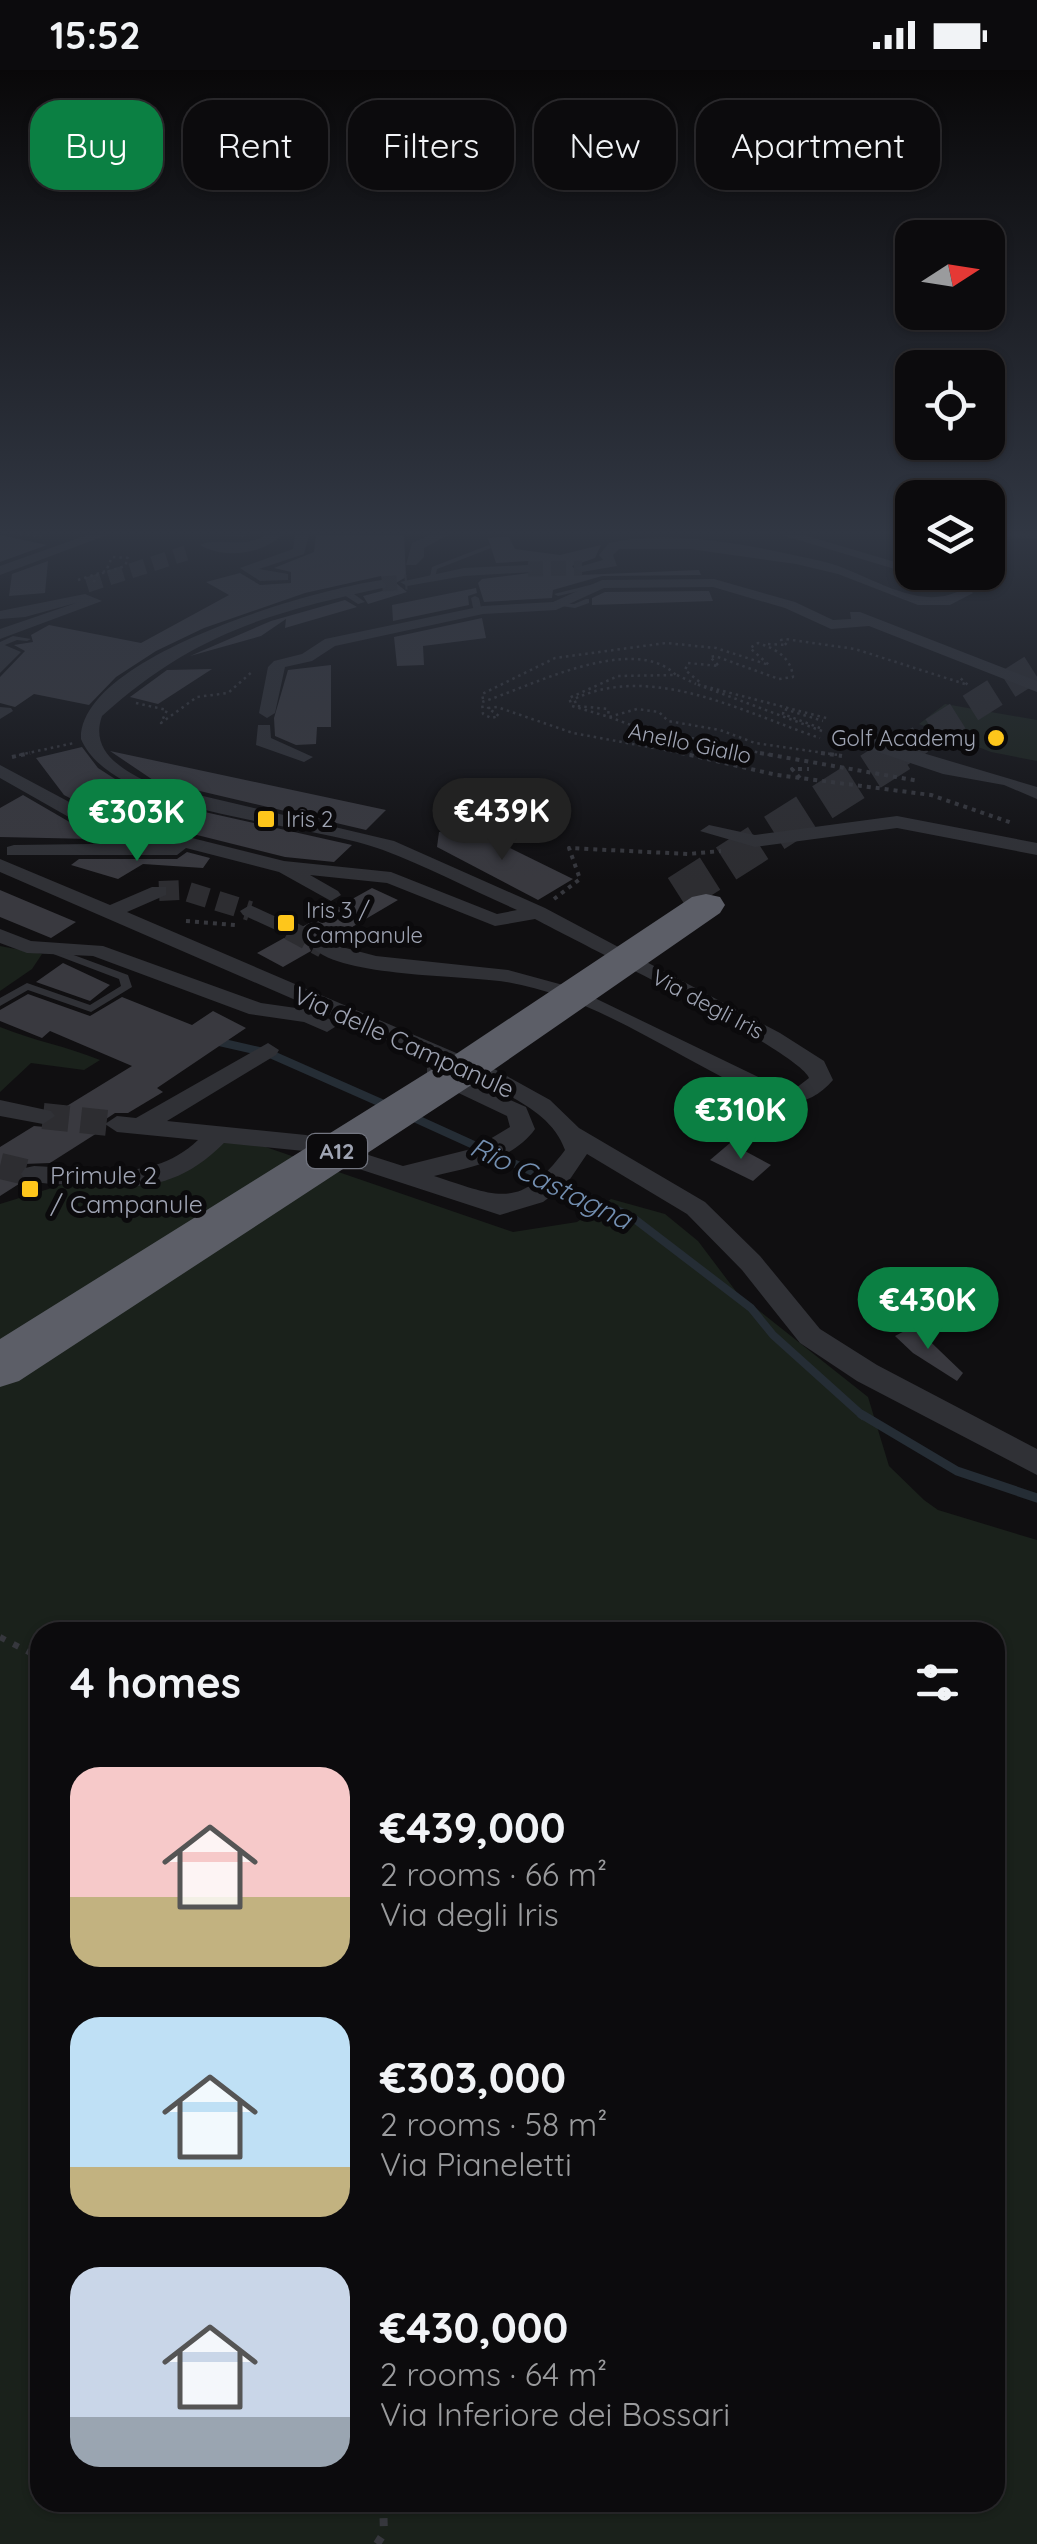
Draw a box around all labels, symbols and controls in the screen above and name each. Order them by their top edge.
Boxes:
text: 15:52 [50,11,141,59]
chip: Buy [30,100,163,190]
chip: Rent [183,100,328,190]
chip: Filters [348,100,514,190]
chip: New [534,100,676,190]
chip: Apartment [696,100,940,190]
north arrow [895,220,1005,330]
map controls [895,220,1005,590]
button: locate [895,350,1005,460]
button: layers [895,480,1005,590]
street label: Anello Giallo [626,716,754,770]
place label: Golf Academy [831,724,976,752]
marker: Golf Academy [985,727,1007,749]
pin: €439K [432,778,572,863]
pin: €303K [67,779,207,864]
text: €439K [454,790,550,830]
text: €303K [89,791,185,831]
place label: Iris 2 [286,805,333,833]
marker: Iris 2 [255,808,277,830]
place label: Iris 3 / Campanule [306,896,423,949]
marker: Iris 3 / Campanule [275,912,297,934]
street label: Via degli Iris [647,963,769,1045]
street label: Via delle Campanule [289,979,519,1104]
pin: €310K [671,1077,811,1162]
text: €310K [696,1089,786,1129]
water label: Rio Castagna [465,1129,639,1237]
road number: A12 [307,1134,367,1168]
place label: Primule 2 / Campanule [50,1159,203,1219]
marker: Primule 2 / Campanule [19,1178,41,1200]
pin: €430K [858,1267,998,1352]
text: €430K [880,1279,976,1319]
icon: filters [910,1655,965,1710]
text: 4 homes [70,1656,241,1709]
text: €439,000 [380,1801,566,1854]
icon: home [150,1807,270,1927]
text: 2 rooms · 66 m² [380,1854,607,1894]
text: Via degli Iris [380,1894,559,1934]
text: €303,000 [380,2051,566,2104]
icon: home [150,2057,270,2177]
text: 2 rooms · 58 m² [380,2104,607,2144]
text: Via Pianeletti [380,2144,572,2184]
text: €430,000 [380,2301,568,2354]
icon: home [150,2307,270,2427]
text: 2 rooms · 64 m² [380,2354,607,2394]
text: Via Inferiore dei Bossari [380,2394,730,2434]

